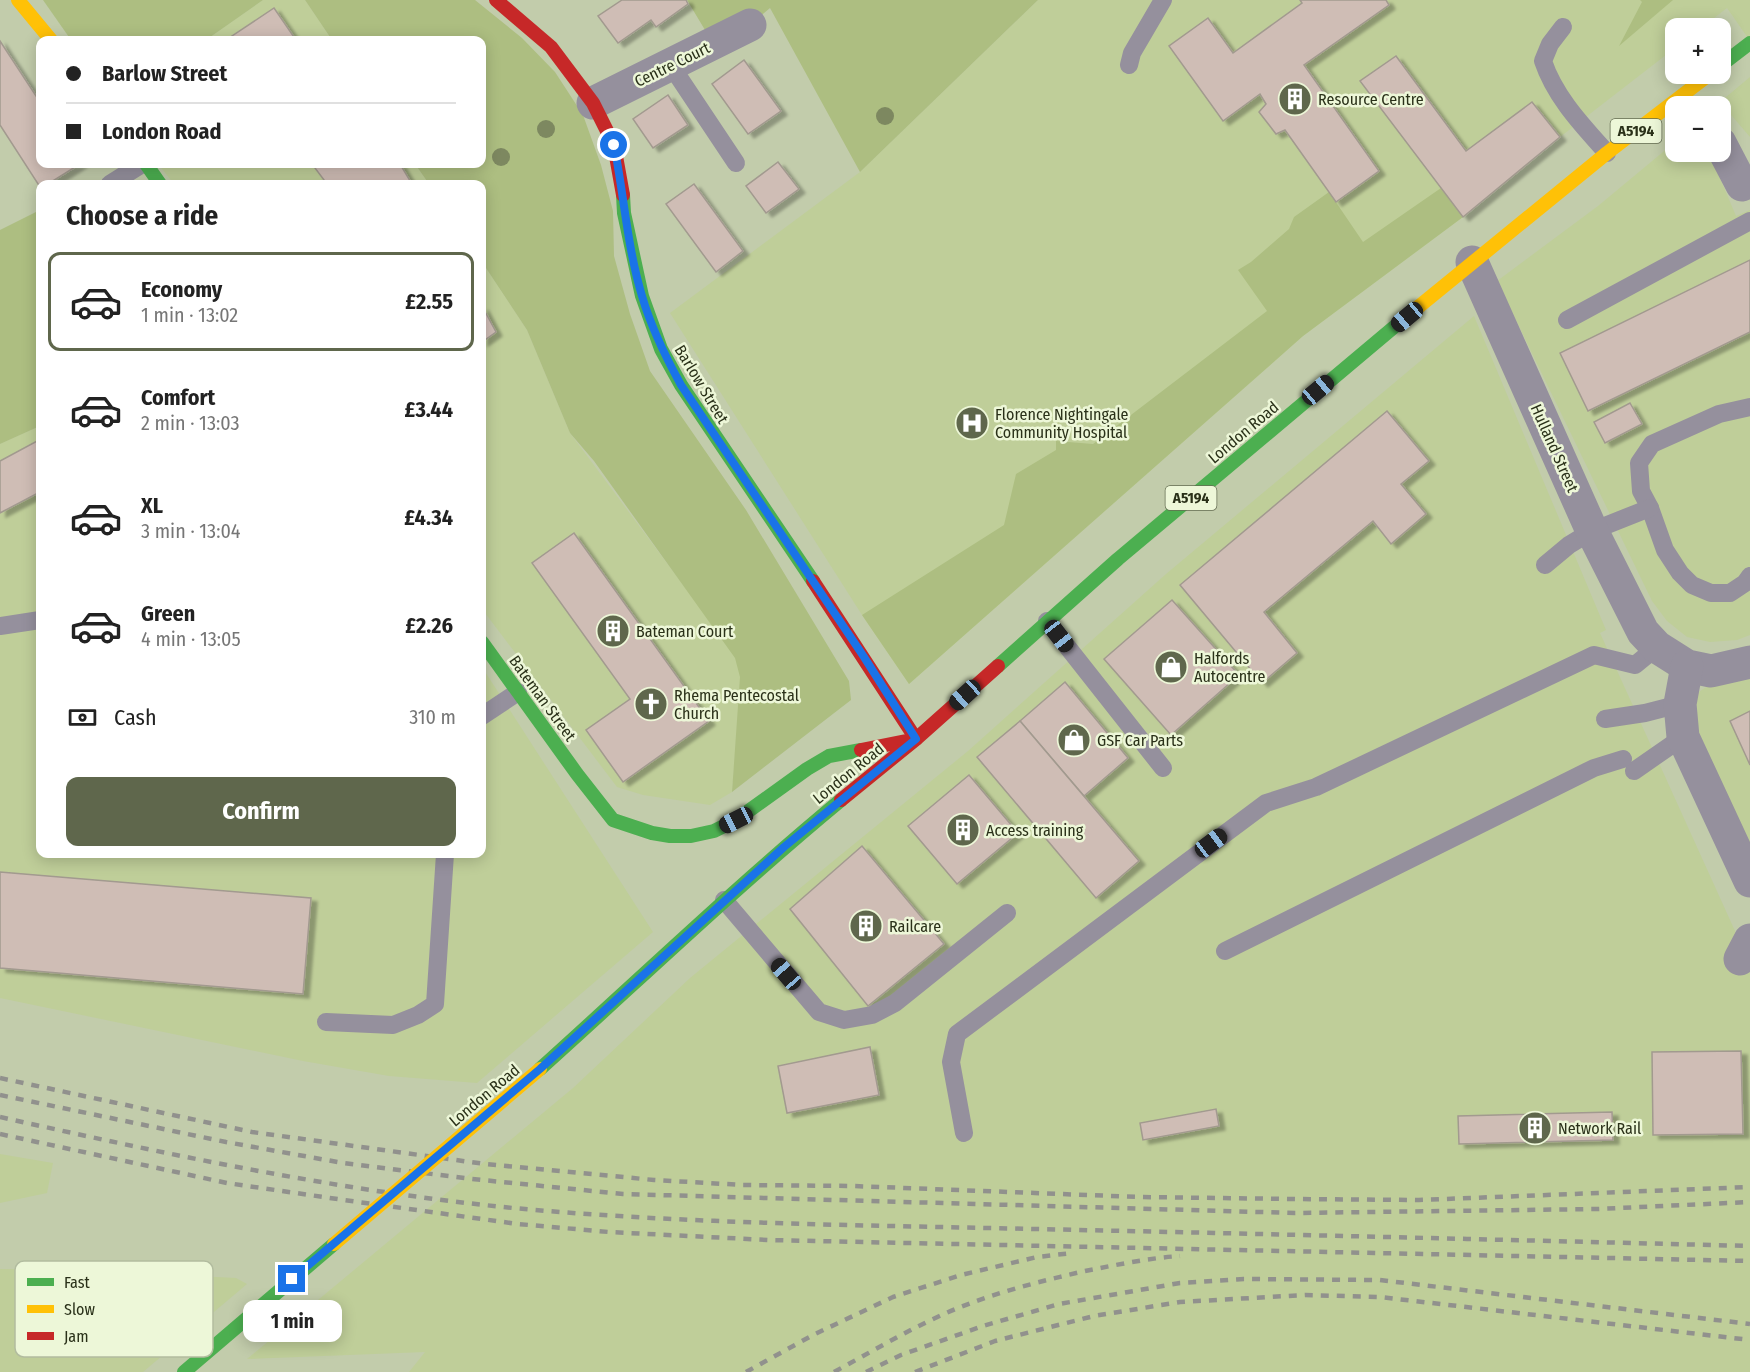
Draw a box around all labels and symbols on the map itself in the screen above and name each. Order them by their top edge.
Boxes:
street label: Centre Court [631,38,714,91]
building icon: Resource Centre [1277,81,1313,117]
place label: Resource Centre [1318,90,1424,109]
road number: A5194 [1610,119,1662,143]
route start [600,131,627,158]
car [1387,299,1427,335]
street label: Barlow Street [671,342,733,428]
car [1298,372,1338,408]
street label: London Road [1204,397,1282,467]
street label: Hulland Street [1527,401,1583,496]
hospital icon: Florence Nightingale Community Hospital [954,405,990,441]
place label: Florence Nightingale Community Hospital [995,405,1129,442]
road number: A5194 [1166,486,1216,510]
building icon: Bateman Court [595,613,631,649]
car [1041,616,1077,656]
place label: Bateman Court [636,622,734,641]
shop icon: Halfords Autocentre [1153,649,1189,685]
place label: Halfords Autocentre [1194,649,1265,686]
street label: Bateman Street [505,652,580,745]
car [946,676,984,714]
church icon: Rhema Pentecostal Church [633,686,669,722]
place label: Rhema Pentecostal Church [674,686,799,723]
shop icon: GSF Car Parts [1056,722,1092,758]
place label: GSF Car Parts [1097,731,1183,750]
street label: London Road [809,739,888,808]
car [716,804,756,836]
building icon: Access training [945,812,981,848]
place label: Access training [986,821,1084,840]
car [1191,825,1231,861]
building icon: Railcare [848,908,884,944]
place label: Railcare [889,917,941,936]
car [767,955,805,993]
street label: London Road [445,1060,523,1130]
building icon: Network Rail [1517,1110,1553,1146]
place label: Network Rail [1558,1119,1641,1138]
legend [15,1261,213,1357]
route end [278,1265,305,1292]
text: Fast [64,1273,91,1292]
text: Slow [64,1300,95,1319]
callout: 1 min [242,1300,342,1342]
text: Jam [64,1327,89,1346]

